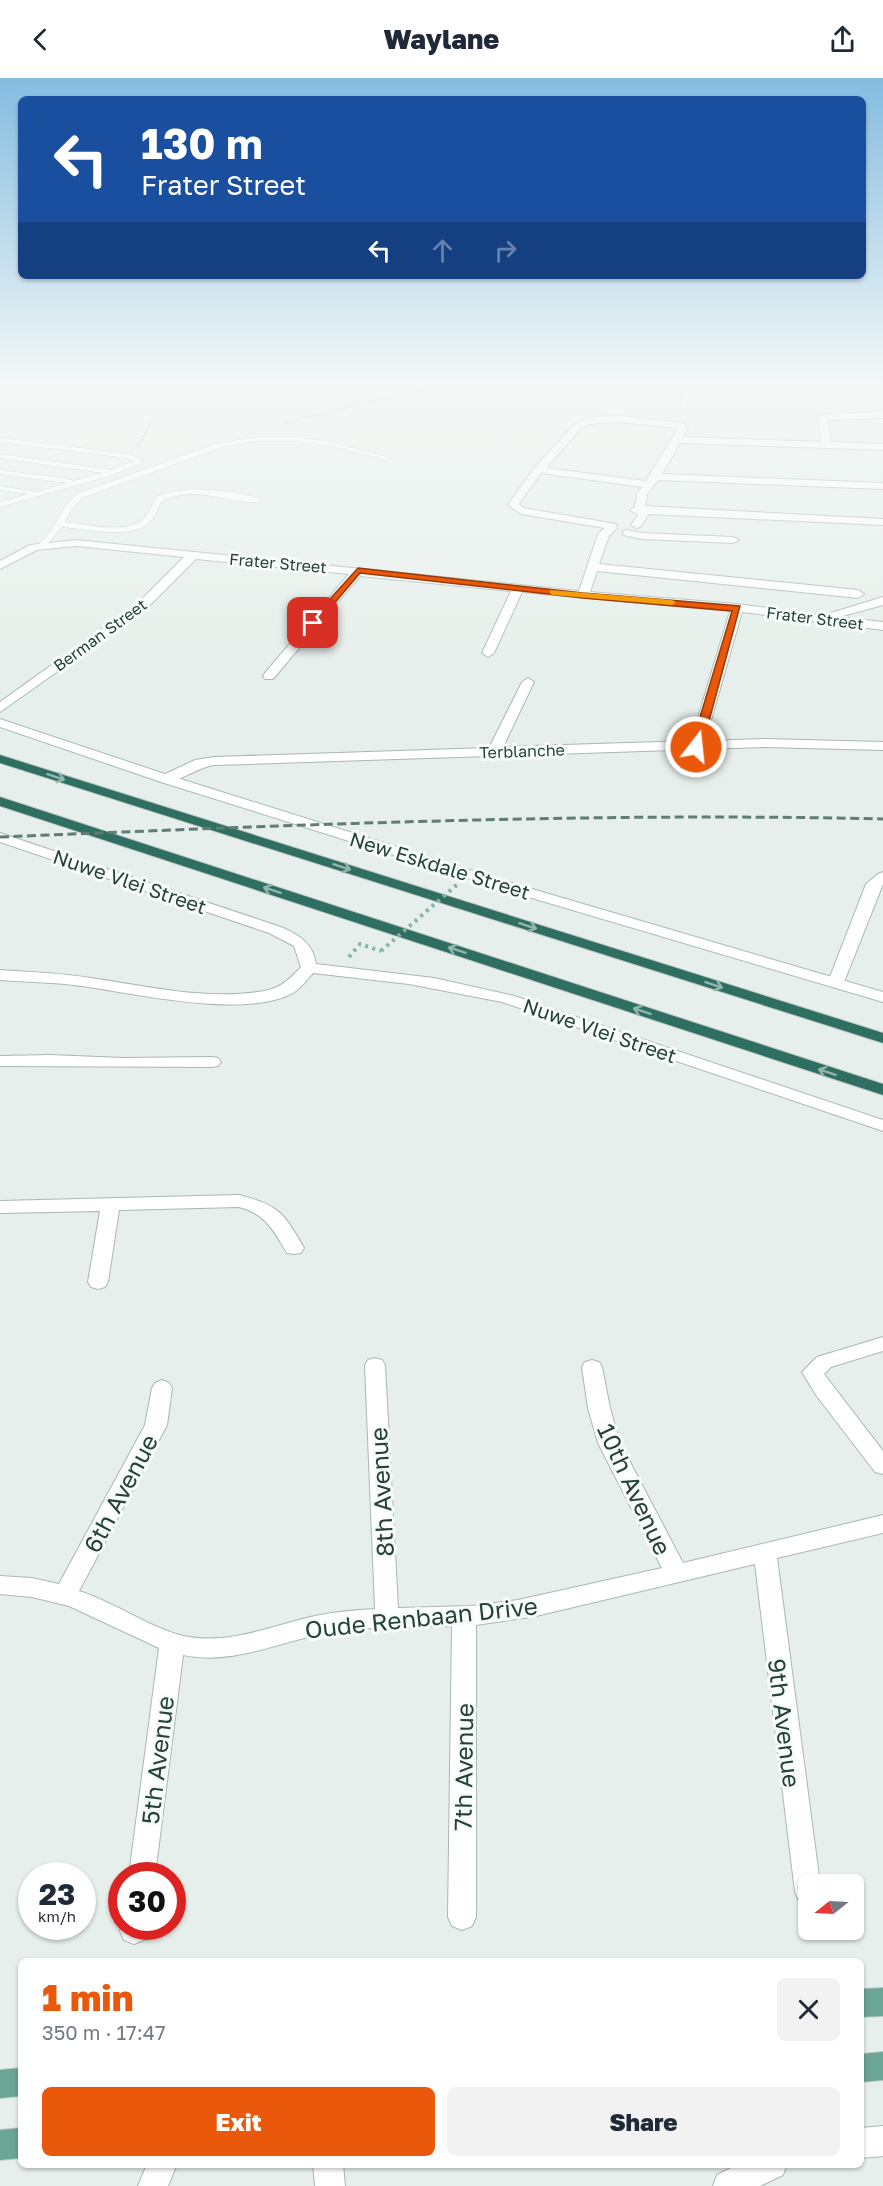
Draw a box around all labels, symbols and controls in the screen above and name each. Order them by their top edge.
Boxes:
icon: back [24,23,57,56]
text: Waylane [384,23,499,55]
icon: share [826,23,859,56]
text: 130 m [141,118,263,168]
icon: left [42,120,120,198]
text: Frater Street [141,169,306,201]
icon: left [363,234,396,267]
icon: ahead [426,234,459,267]
icon: right [489,234,522,267]
street label: Frater Street [228,549,328,577]
street label: Berman Street [49,594,151,676]
pin [287,597,338,648]
street label: Frater Street [765,602,865,634]
icon: arrive [296,606,329,639]
position arrow [664,715,728,779]
street label: Terblanche [479,740,565,762]
one-way arrow [46,772,65,783]
street label: New Eskdale Street [347,826,533,904]
street label: Nuwe Vlei Street [50,843,210,919]
one-way arrow [332,862,351,873]
one-way arrow [263,883,282,894]
one-way arrow [518,921,537,932]
one-way arrow [448,944,467,955]
one-way arrow [704,980,723,991]
street label: Nuwe Vlei Street [520,992,680,1068]
one-way arrow [633,1005,652,1016]
one-way arrow [818,1066,837,1077]
street label: 10th Avenue [592,1419,678,1559]
street label: 8th Avenue [363,1426,399,1558]
street label: 6th Avenue [77,1429,163,1557]
street label: Oude Renbaan Drive [303,1590,539,1644]
street label: 9th Avenue [763,1657,807,1789]
street label: 5th Avenue [135,1694,179,1826]
street label: 7th Avenue [447,1703,479,1831]
speed limit sign: 30 [108,1862,186,1940]
north arrow [798,1874,864,1940]
map controls [798,1874,864,1940]
text: 23 [39,1876,75,1912]
text: km/h [38,1907,76,1925]
text: 1 min [42,1976,133,2019]
button: close [777,1978,840,2041]
text: 350 m · 17:47 [42,2020,166,2044]
button: Exit [42,2087,435,2156]
button: Share [447,2087,840,2156]

